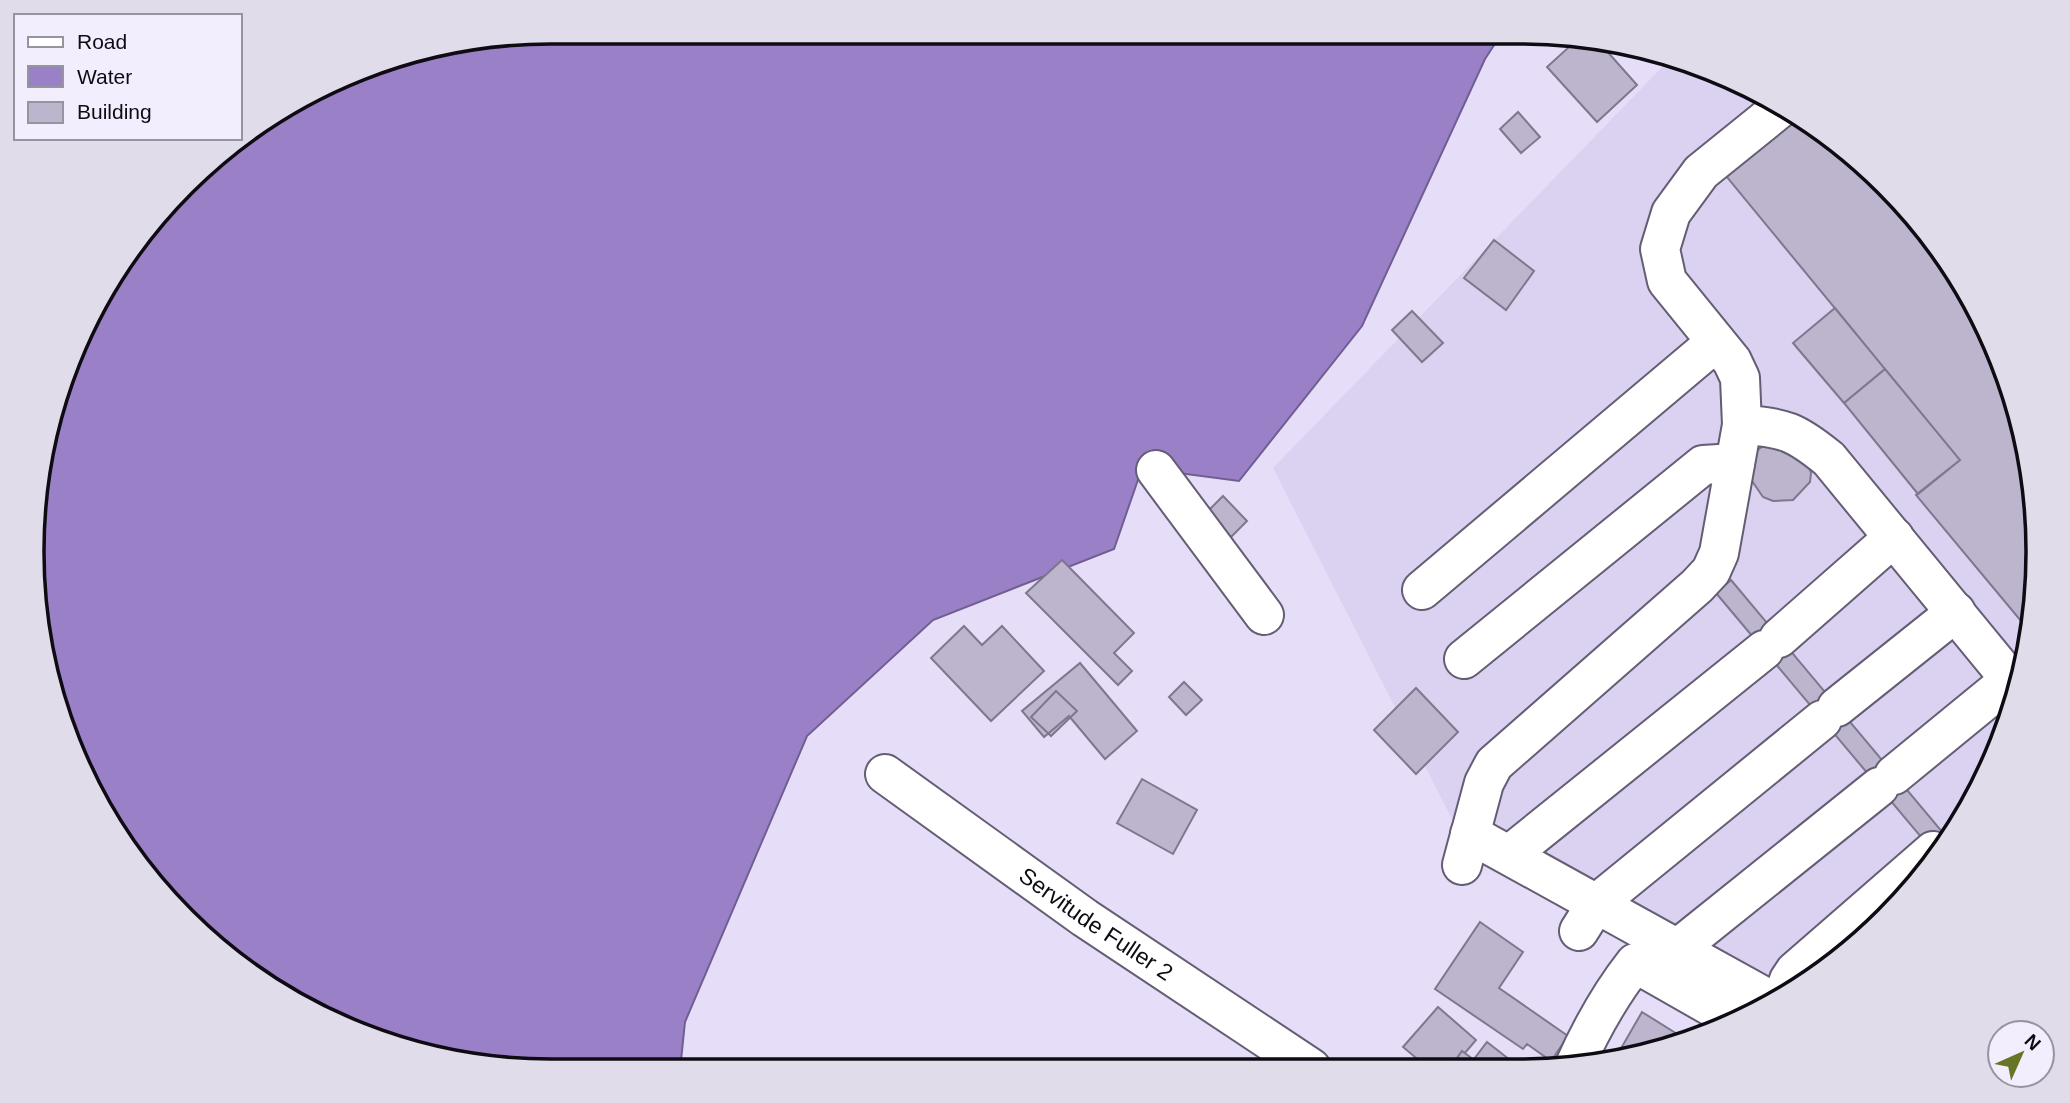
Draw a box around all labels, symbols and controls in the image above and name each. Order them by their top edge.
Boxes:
legend [14,14,242,140]
text: Road [77,30,127,53]
text: Water [77,65,132,88]
text: Building [77,100,152,123]
street label: Servitude Fuller 2 [1014,862,1178,986]
north arrow [1986,1019,2056,1089]
text: N [2020,1030,2045,1055]

